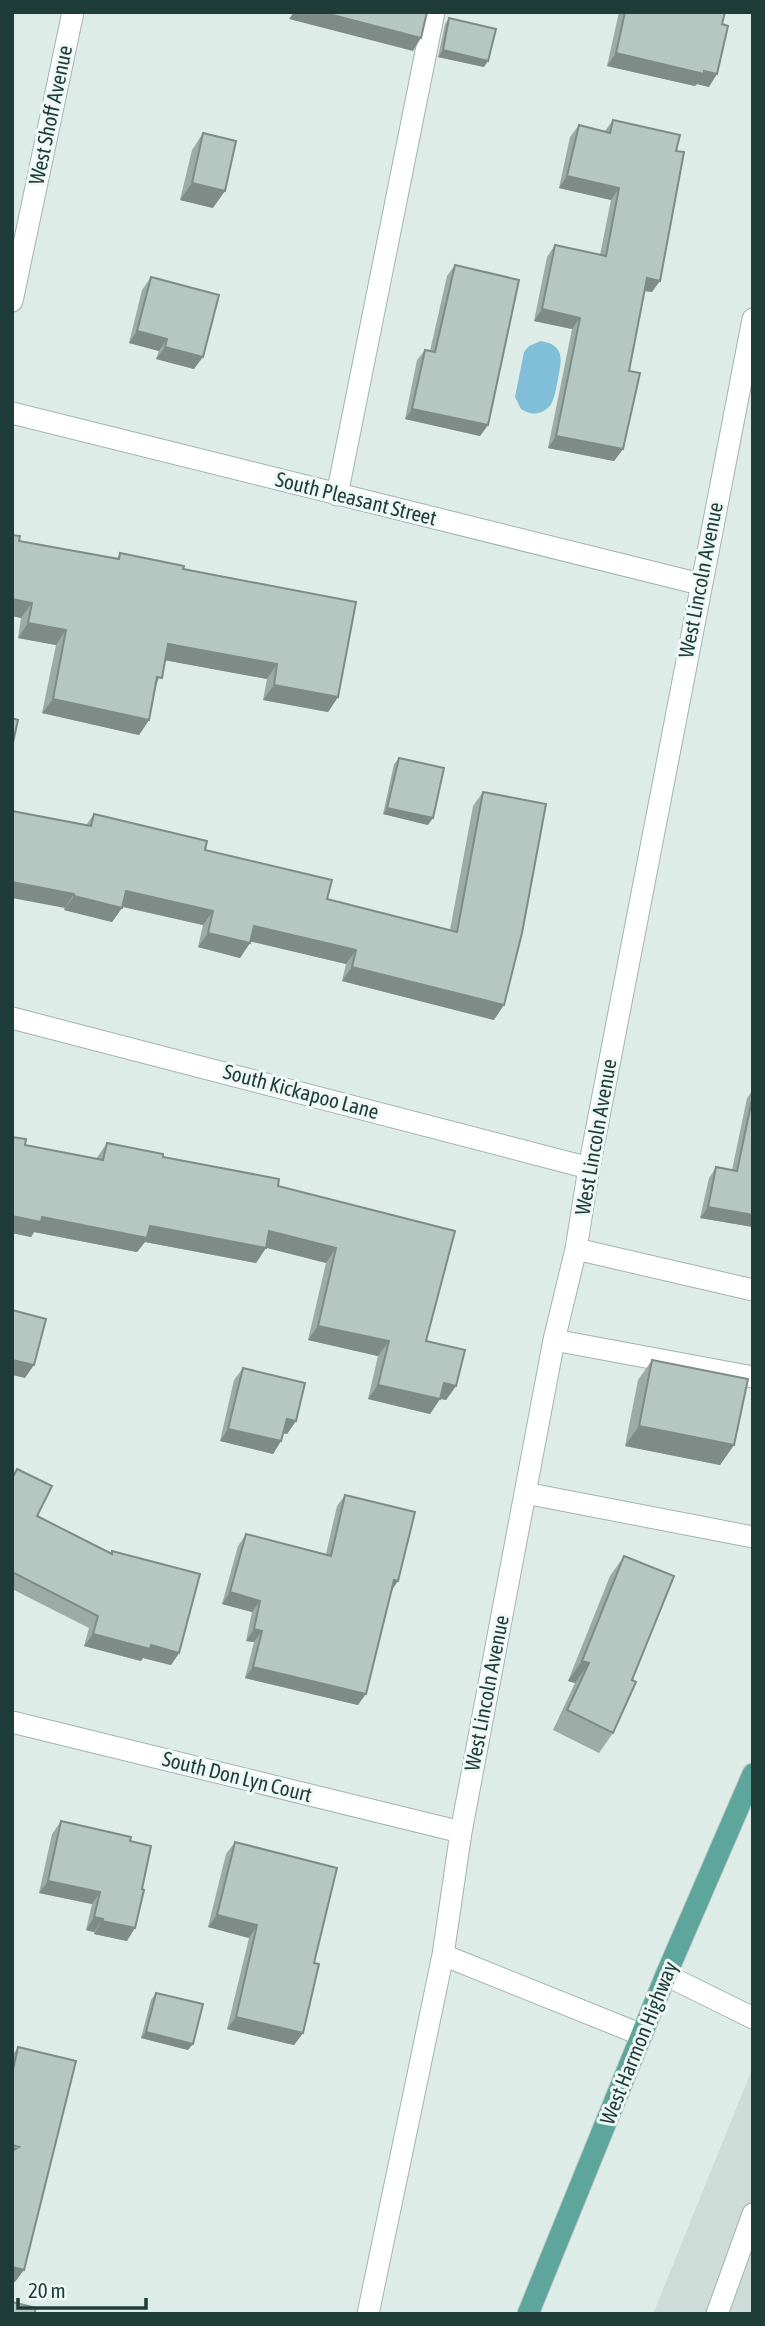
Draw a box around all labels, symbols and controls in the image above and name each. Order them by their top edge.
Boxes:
street label: West Shoff Avenue [24,43,76,187]
street label: South Pleasant Street [273,466,439,530]
street label: West Lincoln Avenue [673,500,727,660]
street label: West Lincoln Avenue [569,1057,621,1217]
street label: South Kickapoo Lane [221,1059,382,1123]
street label: West Lincoln Avenue [459,1613,513,1773]
street label: South Don Lyn Court [160,1746,315,1806]
street label: West Harmon Highway [594,1957,682,2128]
scale bar [18,2266,145,2310]
text: 20 m [28,2278,66,2302]

